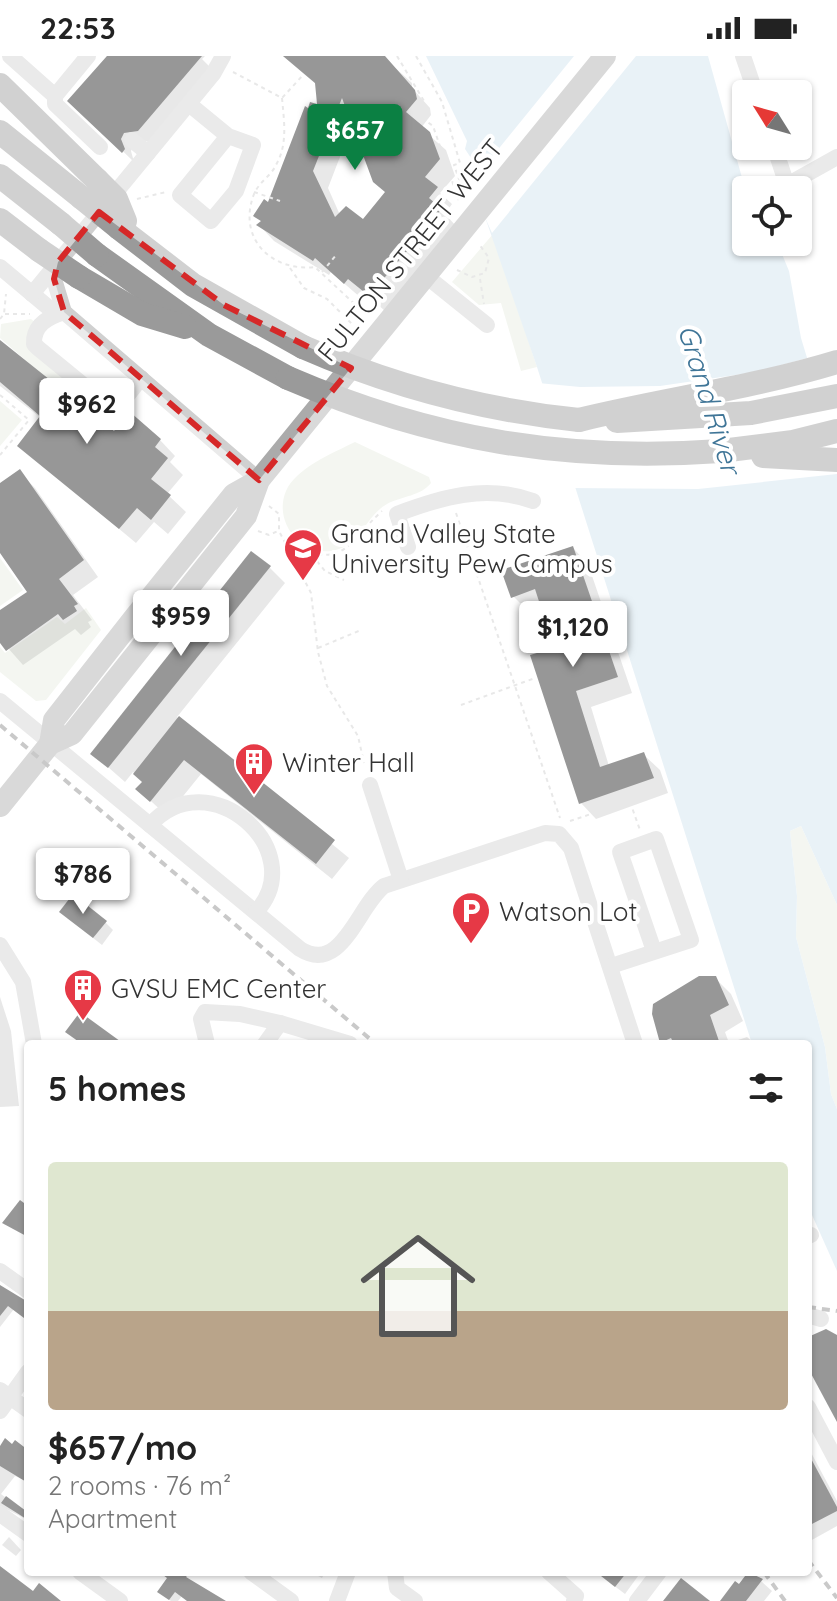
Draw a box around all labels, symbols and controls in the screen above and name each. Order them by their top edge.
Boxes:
text: 22:53 [40,9,116,47]
north arrow [732,80,812,160]
map controls [732,80,812,256]
pin: $657 [308,104,402,172]
text: $657 [325,113,385,146]
street label: FULTON STREET WEST [310,132,510,368]
button: locate [732,176,812,256]
water label: Grand River [671,320,750,481]
pin: $962 [40,378,134,446]
text: $962 [57,387,117,420]
place label: Grand Valley State University Pew Campus [331,517,613,580]
school or university icon: Grand Valley State University Pew Campus [282,527,324,582]
pin: $959 [134,590,228,658]
text: $959 [151,599,211,632]
pin: $1,120 [508,601,638,669]
text: $1,120 [537,610,609,643]
building icon: Winter Hall [233,741,275,796]
place label: Winter Hall [282,746,415,779]
pin: $786 [36,848,130,916]
text: $786 [54,857,112,890]
parking icon: Watson Lot [450,890,492,945]
place label: Watson Lot [499,895,637,928]
building icon: GVSU EMC Center [62,967,104,1022]
place label: GVSU EMC Center [111,972,326,1005]
icon: filters [744,1066,788,1110]
text: 5 homes [48,1067,186,1110]
icon: home [346,1214,490,1358]
text: $657/mo [48,1426,197,1469]
text: 2 rooms · 76 m² [48,1469,231,1502]
text: Apartment [48,1502,177,1535]

